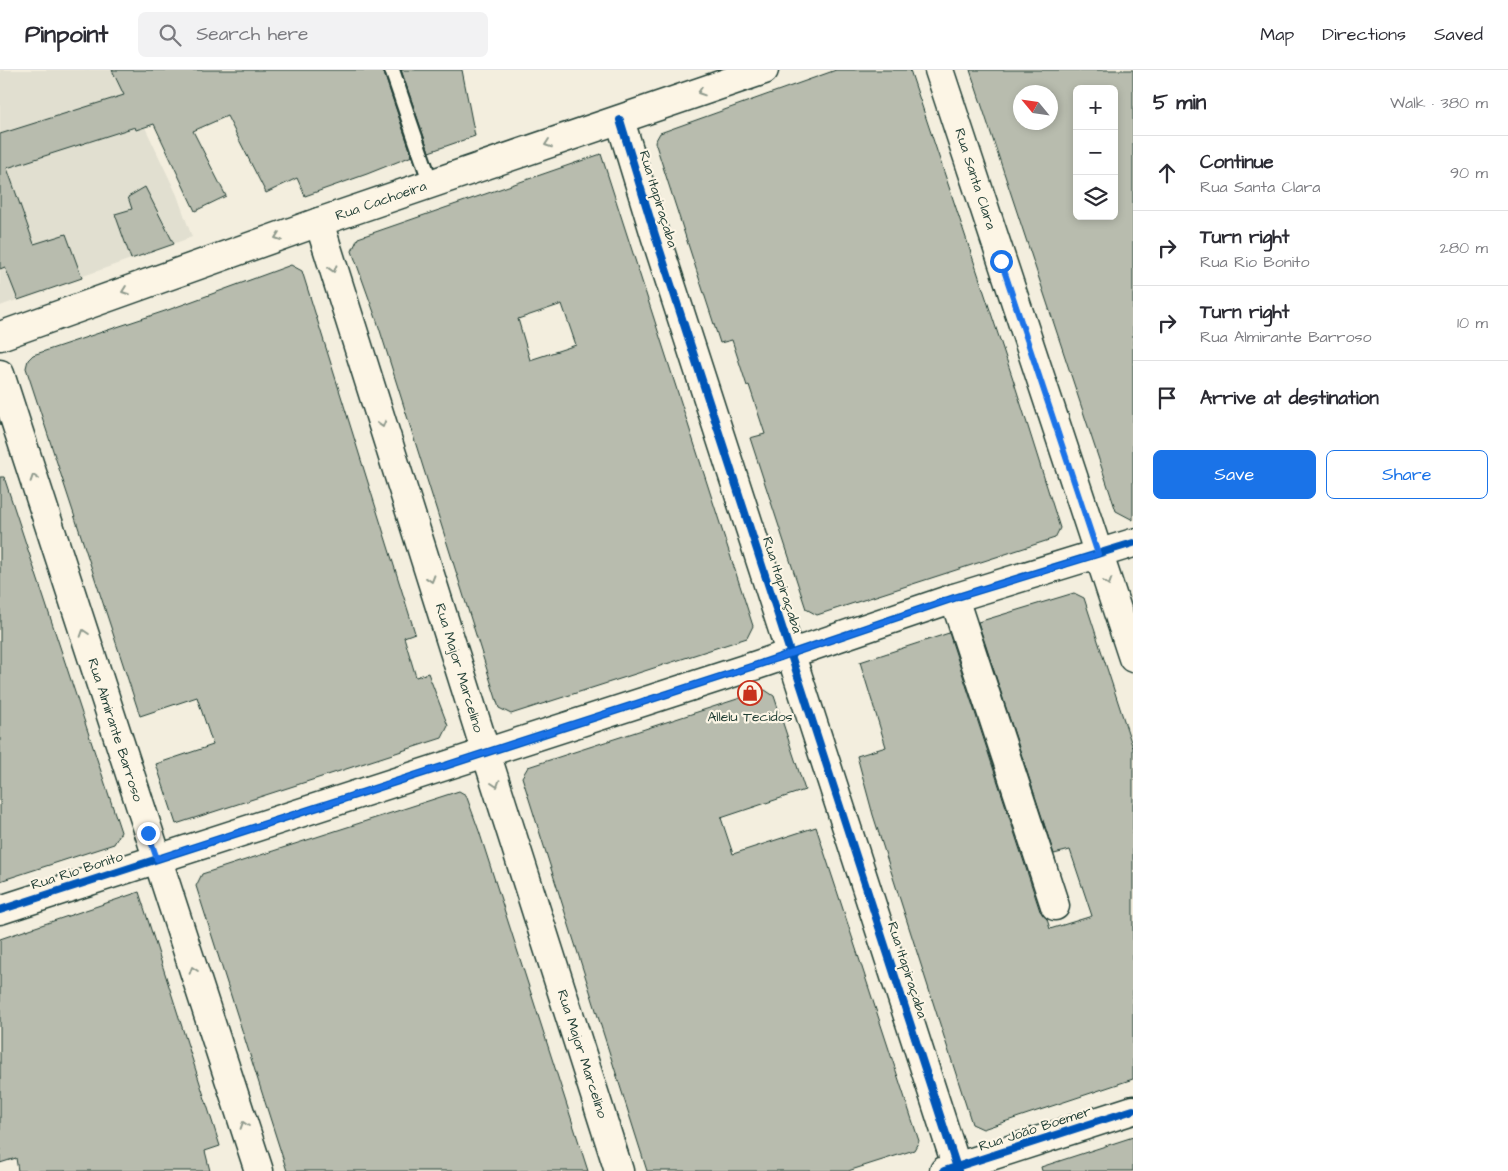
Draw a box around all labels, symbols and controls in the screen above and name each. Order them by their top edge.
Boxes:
search box [138,12,488,57]
text: Pinpoint [25,18,108,52]
icon: search [156,21,184,49]
text: Search here [196,21,308,48]
text: Map [1260,22,1294,47]
text: Directions [1322,22,1406,47]
text: Saved [1434,22,1483,47]
north arrow [1013,85,1058,130]
map controls [1073,85,1118,220]
button: + [1073,85,1118,130]
one-way arrow [698,86,706,96]
text: 5 min [1153,88,1206,117]
text: Walk · 380 m [1390,92,1488,114]
street label: Rua Santa Clara [949,126,1001,232]
button: − [1073,130,1118,175]
one-way arrow [544,139,552,149]
street label: Rua Itapiraçaba [634,148,682,250]
text: Continue [1200,149,1274,176]
icon: ahead [1153,159,1181,187]
text: 90 m [1450,162,1488,184]
button: layers [1073,175,1118,220]
street label: Rua Cachoeira [333,176,429,226]
text: Rua Santa Clara [1200,176,1320,198]
text: Turn right [1200,224,1289,251]
one-way arrow [274,231,283,241]
icon: right [1153,234,1181,262]
text: 280 m [1440,237,1488,259]
route start [990,250,1013,273]
text: Rua Rio Bonito [1200,251,1310,273]
one-way arrow [328,264,338,272]
one-way arrow [121,285,130,295]
text: Turn right [1200,299,1289,326]
icon: right [1153,309,1181,337]
text: 10 m [1457,312,1488,334]
text: Rua Almirante Barroso [1200,326,1371,348]
icon: arrive [1153,384,1181,412]
text: Arrive at destination [1200,385,1379,412]
one-way arrow [376,419,386,427]
button: Save [1153,450,1316,499]
button: Share [1326,450,1488,499]
one-way arrow [29,474,39,483]
street label: Rua Itapiraçaba [757,534,807,636]
one-way arrow [425,574,435,582]
one-way arrow [1102,577,1112,585]
street label: Rua Major Marcelino [430,601,488,735]
one-way arrow [79,629,89,637]
street label: Rua Almirante Barroso [82,656,148,805]
shop icon: Allelu Tecidos [737,680,763,706]
place label: Allelu Tecidos [707,707,793,727]
one-way arrow [490,779,500,787]
route end [137,822,160,845]
street label: Rua Rio Bonito [28,847,126,895]
street label: Rua Itapiraçaba [882,919,932,1021]
one-way arrow [189,967,199,975]
street label: Rua Major Marcelino [552,987,612,1121]
street label: Rua João Boemer [976,1101,1094,1157]
one-way arrow [240,1121,250,1129]

